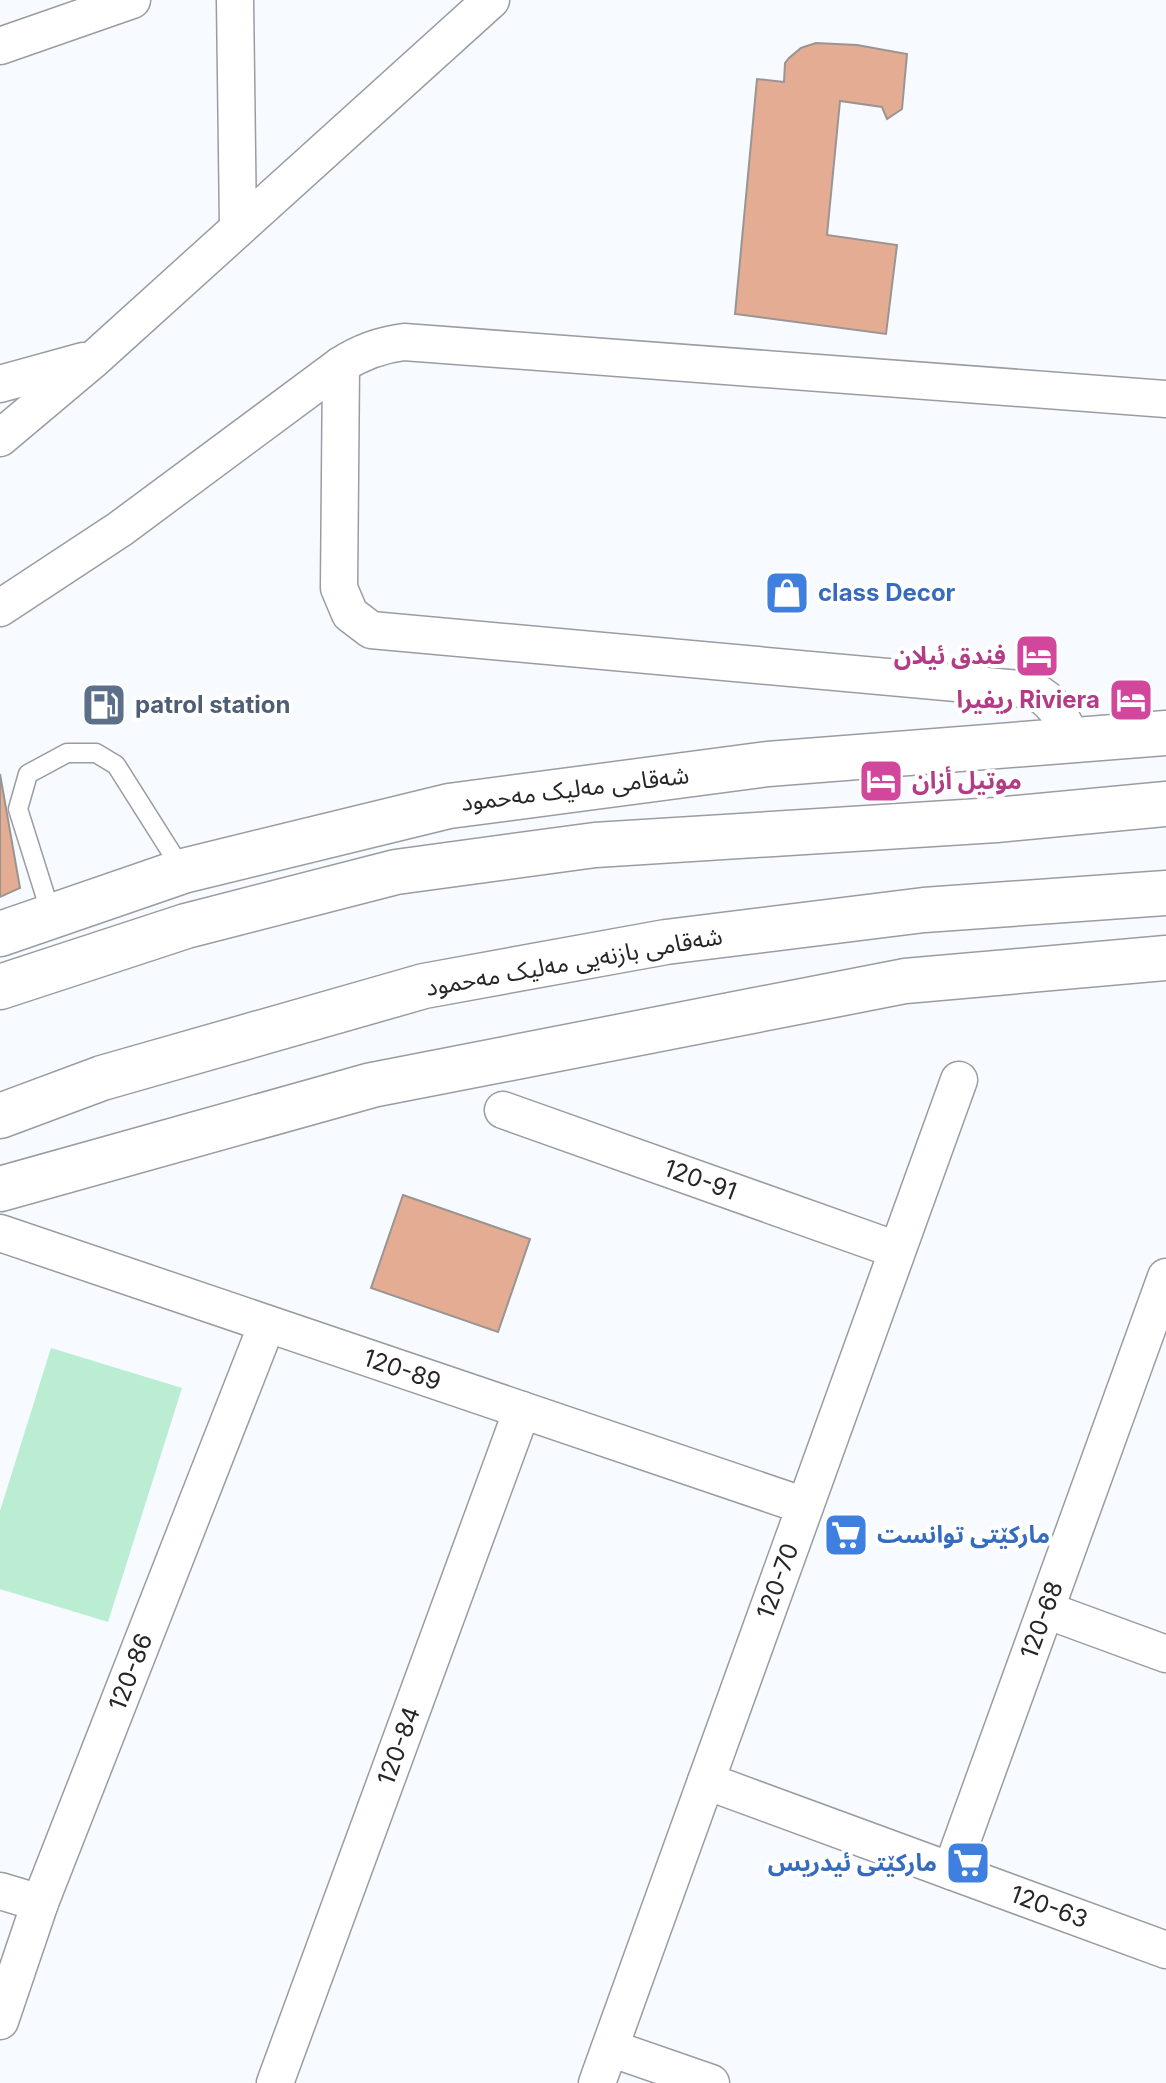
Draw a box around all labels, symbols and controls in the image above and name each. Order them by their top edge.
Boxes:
shop icon: class Decor [763,569,811,617]
place label: class Decor [818,578,956,607]
hotel icon: فندق ئيلان [1013,632,1061,680]
place label: فندق ئيلان [894,641,1006,670]
hotel icon: ریفیرا Riviera [1107,676,1155,724]
fuel station icon: patrol station [80,681,128,729]
place label: ریفیرا Riviera [956,685,1100,714]
place label: patrol station [135,690,290,719]
hotel icon: موتيل أزان [857,757,905,805]
street label: شەقامی مەلیک مەحمود [459,760,691,817]
place label: موتيل أزان [912,766,1022,795]
street label: شەقامی بازنەیی مەلیک مەحمود [423,921,725,1002]
street label: 120-91 [660,1153,740,1206]
street label: 120-89 [359,1343,445,1396]
supermarket icon: مارکێتی توانست [822,1511,870,1559]
place label: مارکێتی توانست [877,1520,1050,1549]
street label: 120-70 [750,1539,805,1623]
street label: 120-68 [1014,1577,1069,1663]
street label: 120-86 [103,1629,158,1715]
street label: 120-84 [371,1703,426,1789]
supermarket icon: مارکێتی ئیدریس [944,1839,992,1887]
place label: مارکێتی ئیدریس [768,1848,937,1877]
street label: 120-63 [1006,1879,1092,1934]

